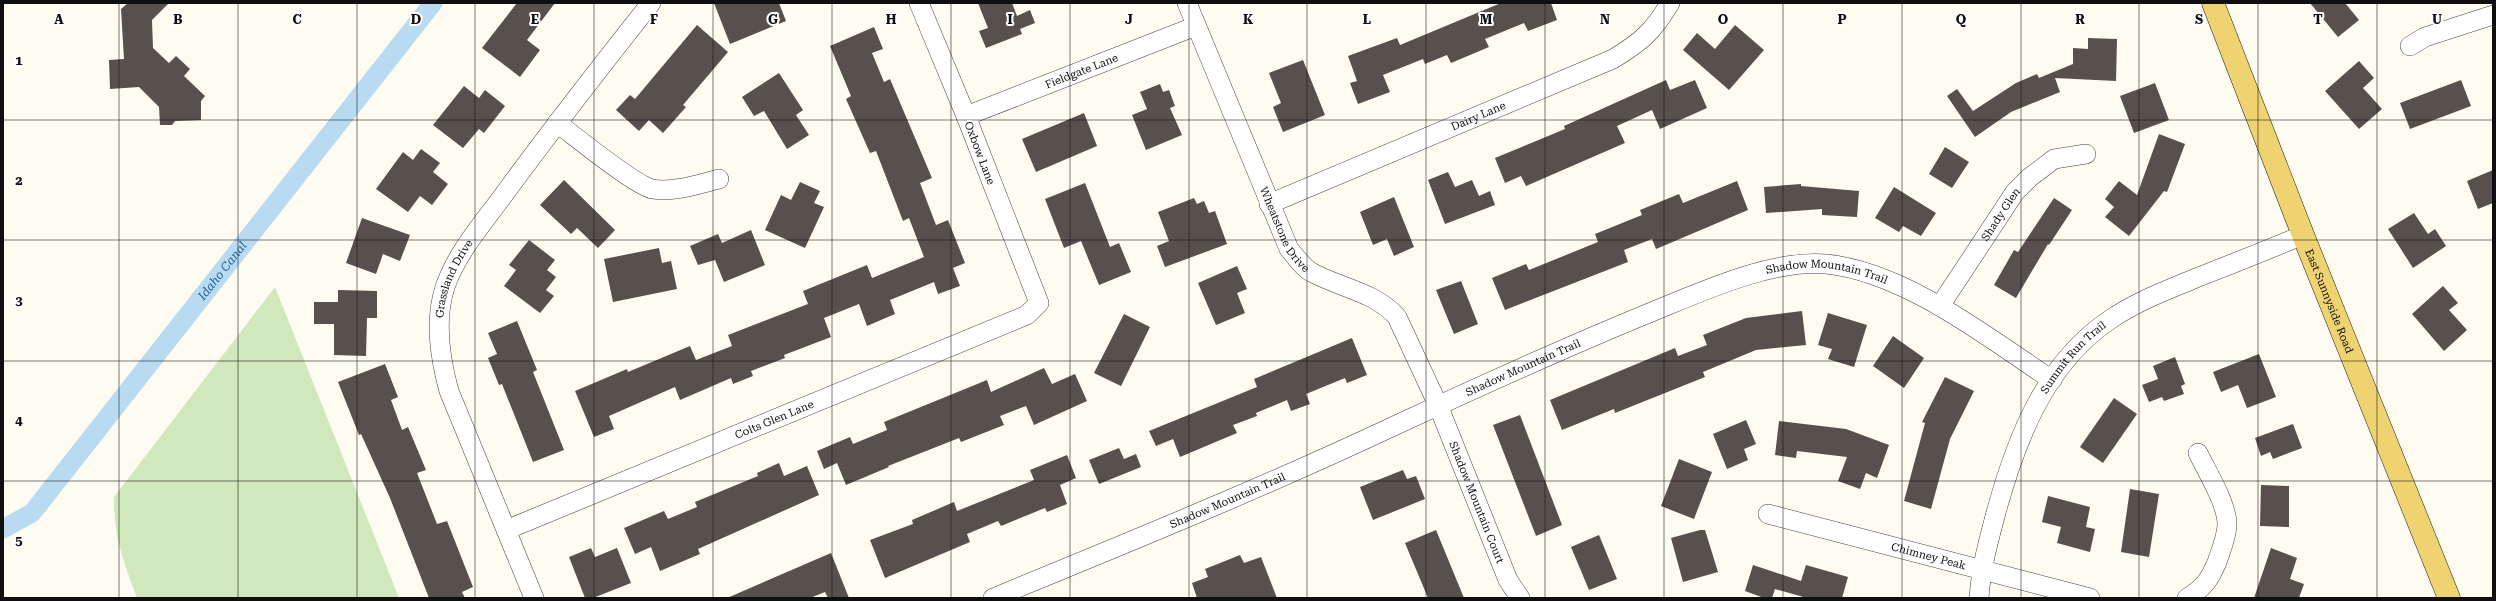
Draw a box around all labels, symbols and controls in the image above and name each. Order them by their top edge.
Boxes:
text: A [54,12,64,27]
text: B [173,12,183,27]
text: C [292,12,302,27]
text: D [411,12,421,27]
text: E [531,12,539,27]
text: F [650,12,658,27]
text: G [768,12,778,27]
text: H [886,12,897,27]
text: I [1007,12,1013,27]
text: J [1125,12,1133,27]
text: K [1243,12,1254,27]
text: L [1363,12,1371,27]
text: M [1480,12,1493,27]
text: N [1600,12,1610,27]
text: O [1718,12,1729,27]
text: P [1838,12,1847,27]
text: Q [1956,12,1967,27]
text: R [2075,12,2085,27]
text: S [2195,12,2203,27]
text: T [2313,12,2323,27]
text: U [2432,12,2442,27]
street label: Fieldgate Lane [1043,51,1120,91]
text: 1 [15,53,23,68]
street label: Dairy Lane [1449,99,1508,134]
street label: Oxbow Lane [962,120,998,187]
text: 2 [15,173,23,188]
street label: Wheatstone Drive [1257,185,1312,275]
street label: Shady Glen [1979,185,2023,244]
street label: Grassland Drive [433,237,476,319]
water label: Idaho Canal [194,239,250,304]
street label: East Sunnyside Road [2302,247,2356,355]
street label: Shadow Mountain Trail [1764,257,1890,287]
text: 3 [15,293,23,308]
street label: Summit Run Trail [2038,318,2109,396]
street label: Shadow Mountain Trail [1464,336,1583,399]
street label: Colts Glen Lane [733,398,816,442]
text: 4 [15,413,23,428]
street label: Shadow Mountain Court [1446,440,1507,565]
street label: Shadow Mountain Trail [1168,470,1288,531]
text: 5 [15,533,23,548]
street label: Chimney Peak [1890,540,1967,572]

